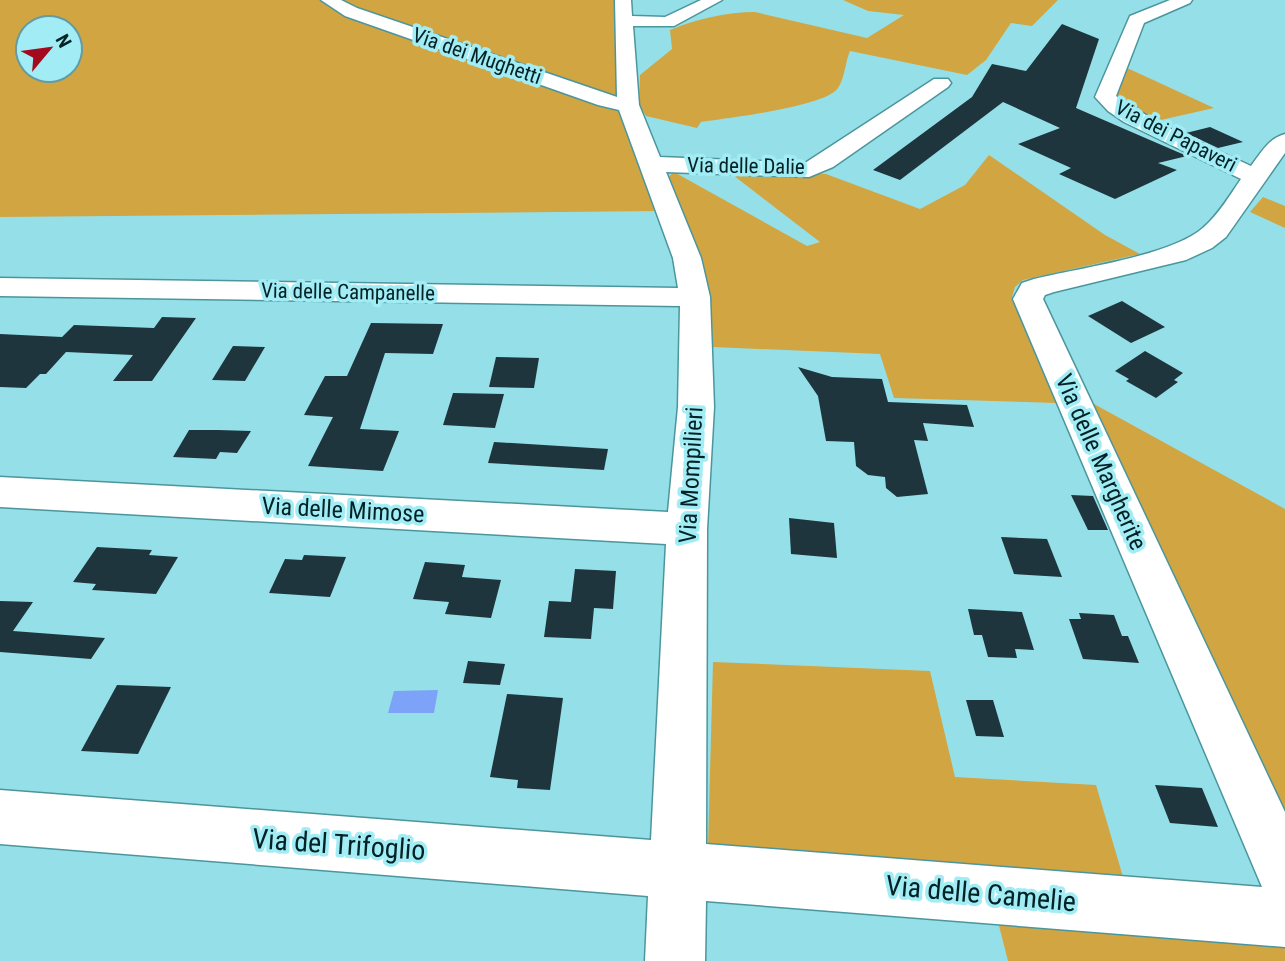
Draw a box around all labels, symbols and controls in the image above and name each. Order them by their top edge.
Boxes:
north arrow [14,14,84,84]
street label: Via dei Mughetti [409,23,545,89]
text: N [51,30,76,52]
street label: Via dei Papaveri [1111,95,1241,177]
street label: Via delle Dalie [687,153,805,179]
street label: Via delle Campanelle [261,278,435,306]
street label: Via delle Margherite [1050,370,1152,554]
street label: Via Mompilieri [673,406,709,544]
street label: Via delle Mimose [261,492,425,528]
street label: Via del Trifoglio [251,822,427,867]
street label: Via delle Camelie [884,869,1077,918]

